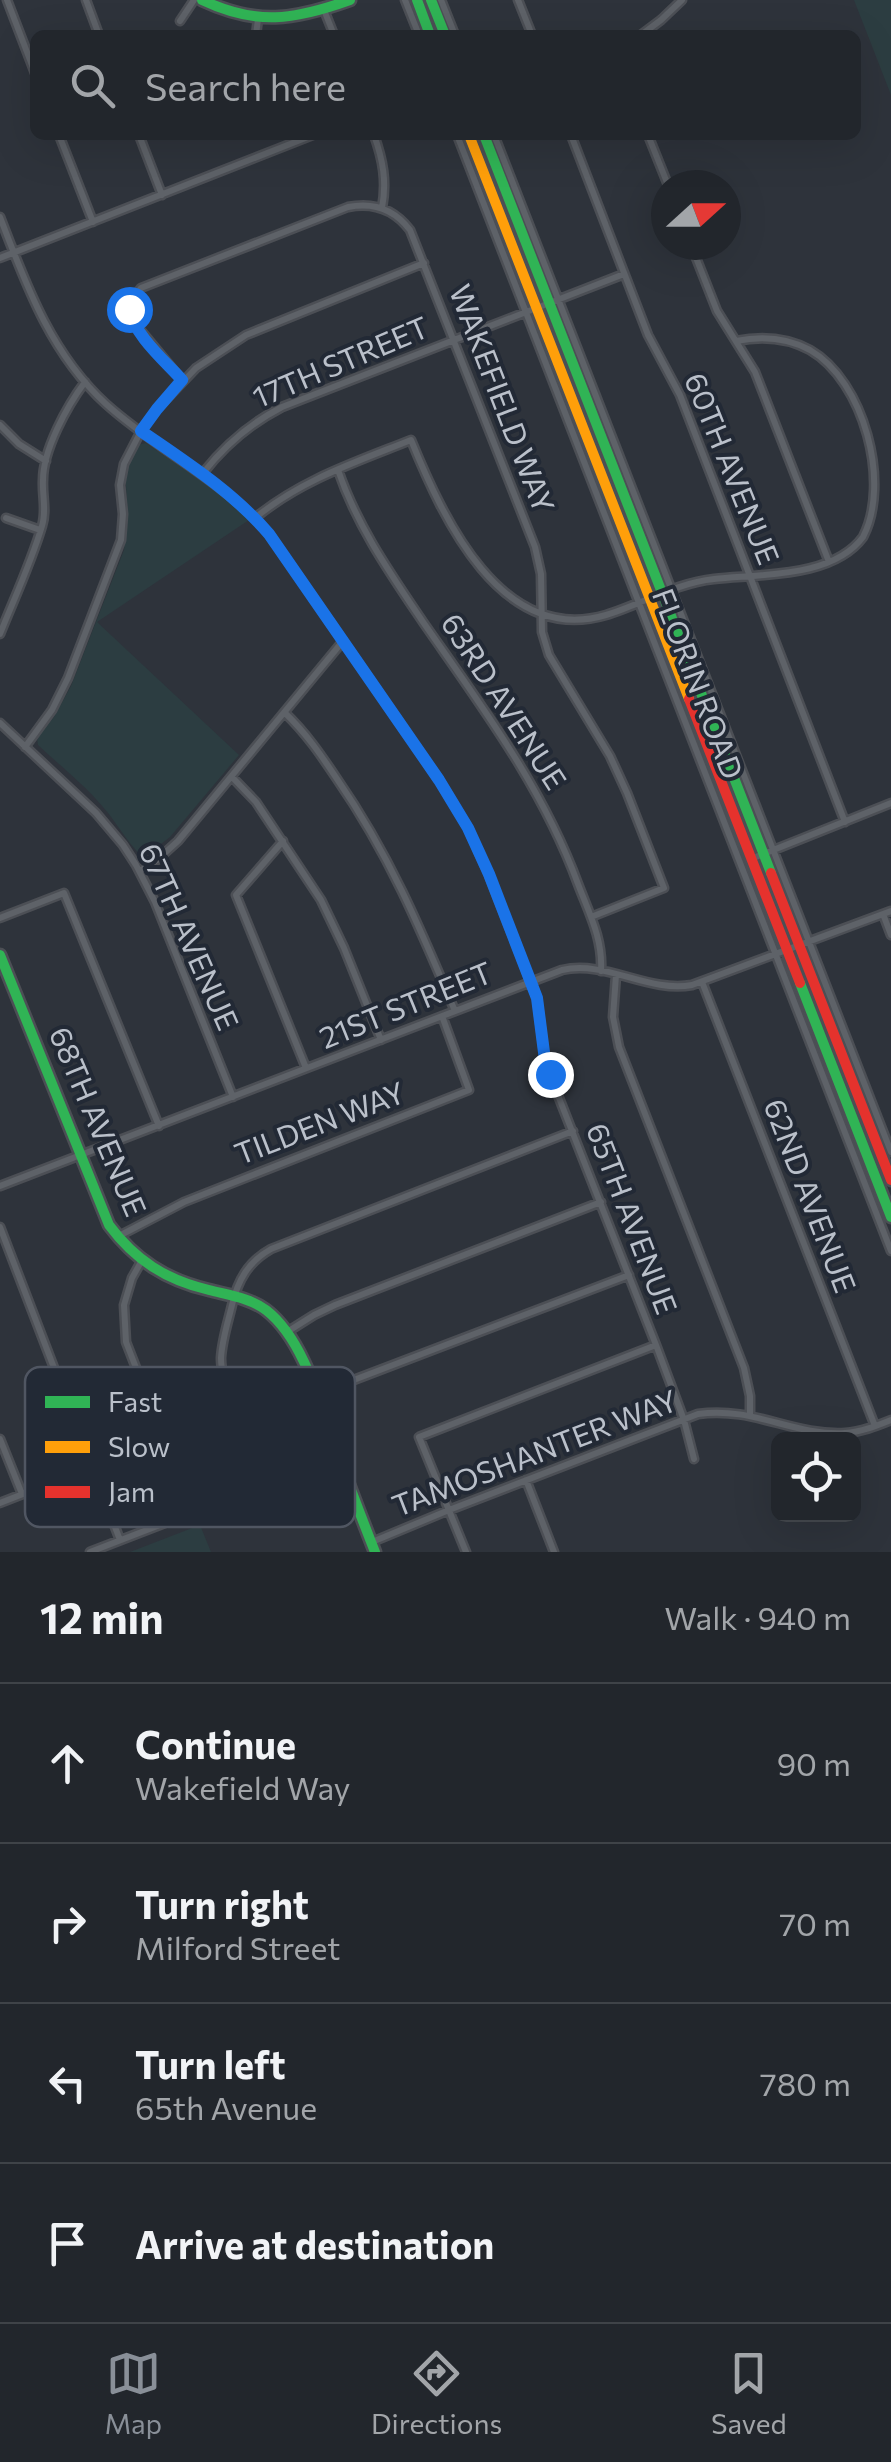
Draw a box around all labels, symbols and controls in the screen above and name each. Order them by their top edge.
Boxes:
search box [30,30,861,140]
icon: search [65,58,120,113]
text: Search here [145,62,346,109]
north arrow [651,170,741,260]
street label: WAKEFIELD WAY [443,279,564,517]
route start [107,287,153,333]
street label: 17TH STREET [246,307,434,414]
street label: 60TH AVENUE [678,367,789,569]
street label: FLORIN ROAD [646,583,753,784]
street label: 63RD AVENUE [434,606,576,796]
street label: 67TH AVENUE [133,837,248,1035]
street label: 21ST STREET [313,952,497,1055]
street label: 68TH AVENUE [43,1021,156,1221]
route end [528,1052,574,1098]
street label: TILDEN WAY [229,1072,409,1171]
street label: 62ND AVENUE [757,1093,865,1297]
street label: 65TH AVENUE [580,1117,687,1319]
legend [25,1367,355,1527]
street label: TAMOSHANTER WAY [386,1380,682,1523]
text: Fast [108,1384,162,1418]
text: Slow [108,1429,170,1463]
map controls [771,1432,861,1522]
button: locate [771,1432,861,1522]
text: Jam [108,1474,155,1508]
text: 12 min [40,1591,164,1643]
text: Walk · 940 m [664,1597,851,1637]
text: Continue [135,1720,296,1767]
icon: ahead [40,1736,95,1791]
text: 90 m [777,1743,851,1783]
text: Wakefield Way [135,1767,350,1807]
text: Turn right [135,1880,309,1927]
icon: right [40,1896,95,1951]
text: 70 m [779,1903,851,1943]
text: Milford Street [135,1927,340,1967]
text: Turn left [135,2040,286,2087]
icon: left [40,2056,95,2111]
text: 780 m [760,2063,851,2103]
text: 65th Avenue [135,2087,317,2127]
icon: arrive [40,2216,95,2271]
text: Arrive at destination [135,2220,494,2267]
tab: Map [104,2346,162,2440]
tab: Directions [371,2346,502,2440]
tab: Saved [711,2346,787,2440]

